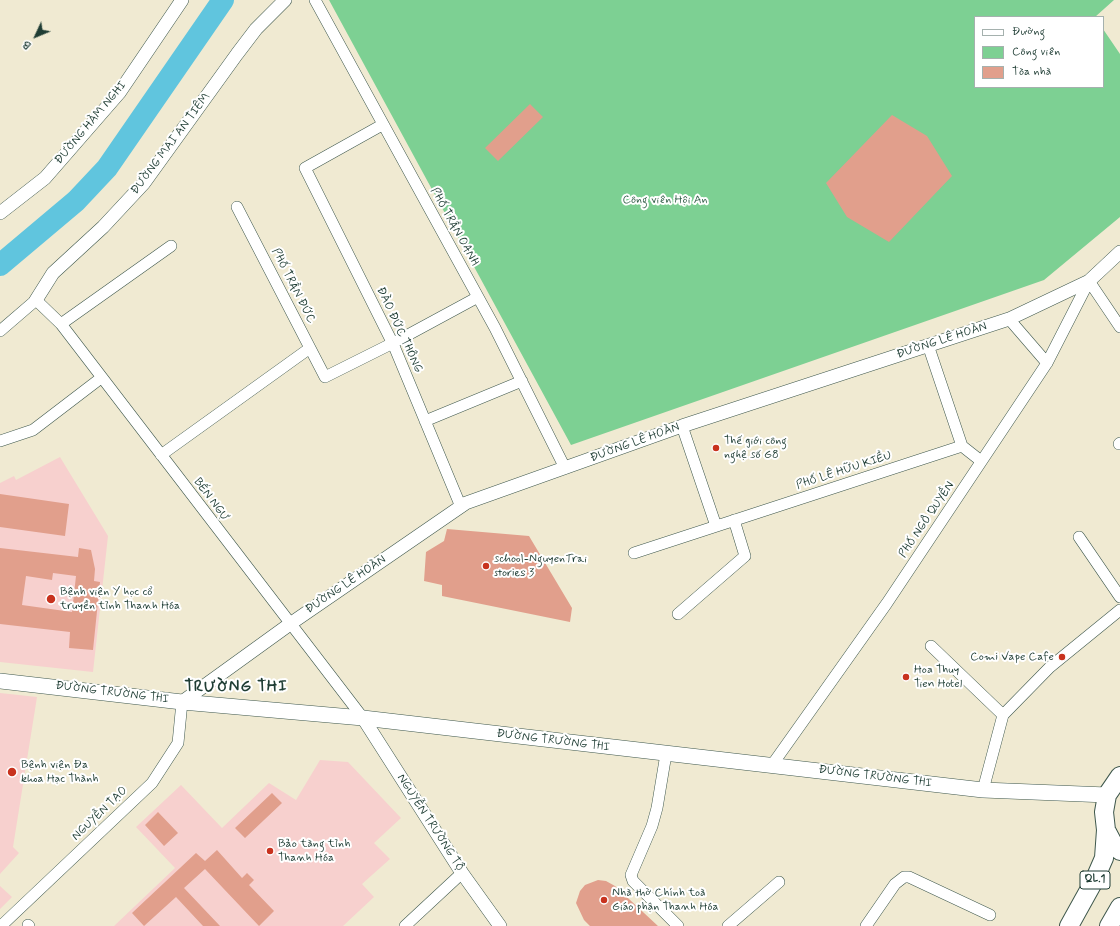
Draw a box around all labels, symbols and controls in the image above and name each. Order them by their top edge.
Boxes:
north arrow [16,16,56,56]
legend [974,16,1104,88]
text: Đường [1012,24,1045,40]
text: B [20,37,35,52]
text: Công viên [1012,44,1060,60]
text: Tòa nhà [1012,64,1051,80]
street label: ĐƯỜNG HÀM NGHI [52,79,130,167]
street label: ĐƯỜNG MAI AN TIÊM [128,91,214,197]
street label: PHỐ TRẦN OANH [427,185,481,269]
park label: Công viên Hội An [622,193,708,207]
street label: PHỐ TRẦN ĐỨC [268,246,318,326]
street label: ĐÀO ĐỨC THÔNG [373,285,425,375]
street label: ĐƯỜNG LÊ HOÀN [895,320,989,362]
street label: ĐƯỜNG LÊ HOÀN [588,420,682,466]
place label: Thế giới công nghệ số G8 [724,434,787,462]
marker: Thế giới công nghệ số G8 [711,443,721,453]
street label: PHỐ LÊ HỮU KIỀU [794,449,894,493]
street label: BẾN NGỰ [190,475,232,525]
street label: PHỐ NGÔ QUYỀN [896,479,958,561]
place label: school-NguyenTrai stories 3 [494,552,587,580]
street label: ĐƯỜNG LÊ HOÀN [303,553,389,617]
marker: school-NguyenTrai stories 3 [481,561,491,571]
place label: Bệnh viện Y học cổ truyền tỉnh Thanh Hóa [60,585,180,613]
marker: Bệnh viện Y học cổ truyền tỉnh Thanh Hóa [45,593,57,605]
place label: Comi Vape Cafe [970,650,1054,664]
marker: Comi Vape Cafe [1057,652,1067,662]
place label: Hoa Thuy Tien Hotel [914,663,962,691]
marker: Hoa Thuy Tien Hotel [901,672,911,682]
district label: TRƯỜNG THI [185,678,287,698]
street label: ĐƯỜNG TRƯỜNG THI [55,679,169,707]
street label: ĐƯỜNG TRƯỜNG THI [496,727,610,755]
place label: Bệnh viện Đa khoa Hạc Thành [21,758,99,786]
street label: ĐƯỜNG TRƯỜNG THI [818,763,932,791]
marker: Bệnh viện Đa khoa Hạc Thành [6,766,18,778]
street label: NGUYỄN TRƯỜNG TỘ [393,772,467,874]
street label: NGUYỄN TẠO [69,784,131,844]
place label: Bảo tàng tỉnh Thanh Hóa [278,837,350,865]
marker: Bảo tàng tỉnh Thanh Hóa [265,846,275,856]
road number: QL.1 [1080,871,1110,889]
place label: Nhà thờ Chính toà Giáo phận Thanh Hóa [612,886,719,914]
marker: Nhà thờ Chính toà Giáo phận Thanh Hóa [599,895,609,905]

